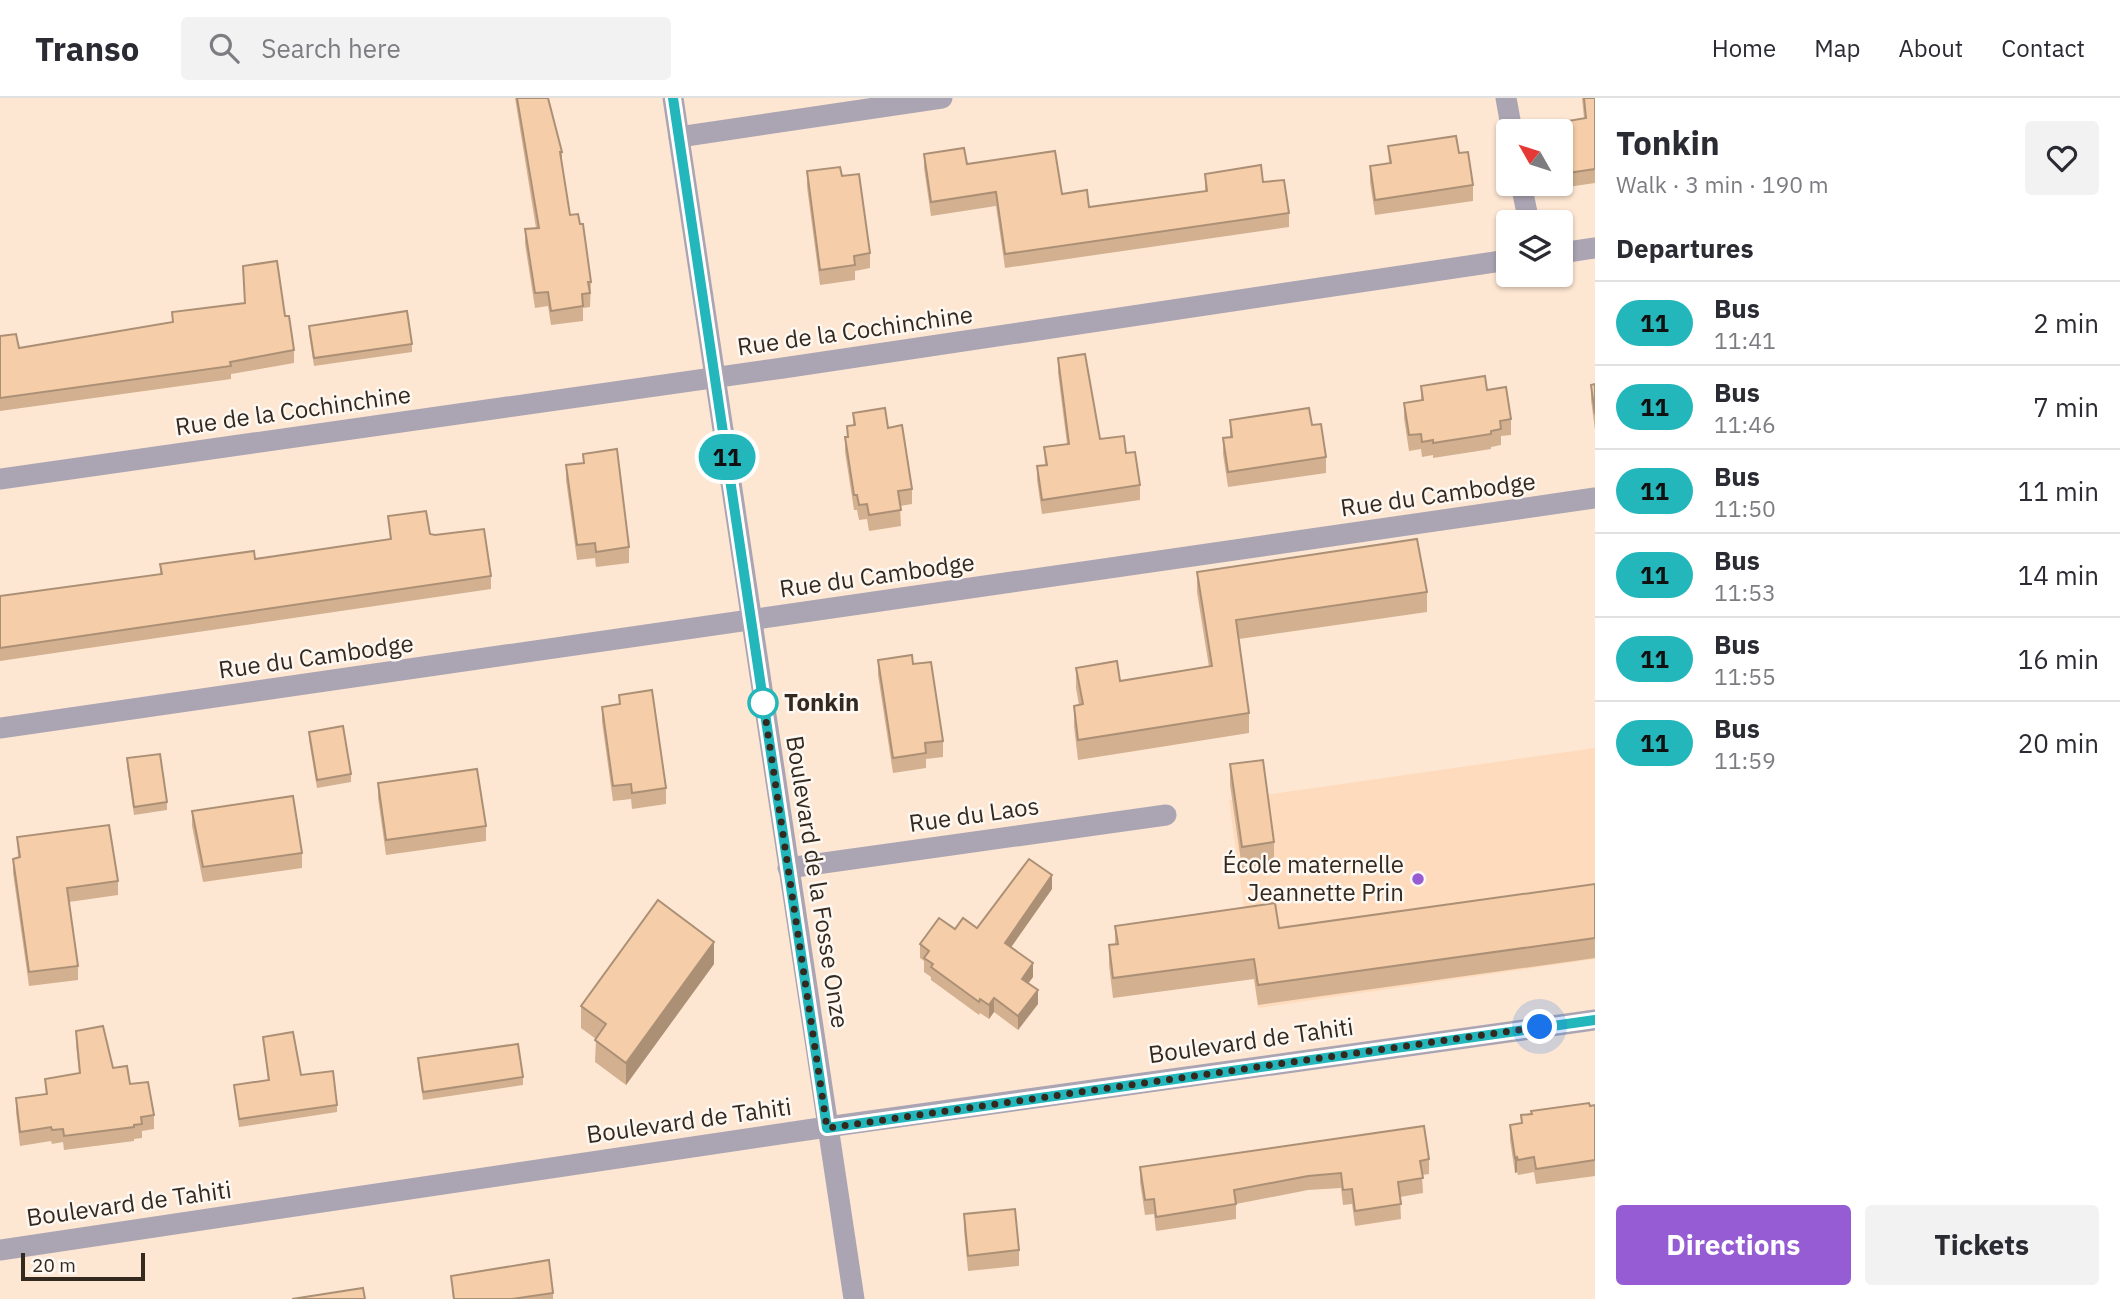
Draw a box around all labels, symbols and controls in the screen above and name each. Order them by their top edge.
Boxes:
search box [181,17,671,80]
text: Transo [35,27,139,70]
icon: search [205,29,243,67]
text: Search here [261,31,401,65]
text: Home [1712,32,1776,64]
text: Map [1814,32,1860,64]
text: About [1898,32,1963,64]
text: Contact [2001,32,2085,64]
north arrow [1496,119,1573,196]
map controls [1496,119,1573,287]
text: Tonkin [1616,121,1720,164]
button: heart [2025,121,2099,195]
text: Walk · 3 min · 190 m [1616,169,1829,199]
button: layers [1496,210,1573,287]
text: Departures [1616,231,1754,265]
text: Bus [1714,291,1760,325]
street label: Rue de la Cochinchine [735,298,975,362]
text: 2 min [2033,306,2099,340]
text: 11 [1640,307,1669,339]
text: 11:41 [1714,325,1776,355]
text: Bus [1714,375,1760,409]
street label: Rue de la Cochinchine [173,378,413,442]
text: 7 min [2033,390,2099,424]
text: 11 [1640,391,1669,423]
text: 11:46 [1714,409,1776,439]
line badge: 11 [696,434,758,480]
text: 11 [713,441,741,473]
text: Bus [1714,459,1760,493]
street label: Rue du Cambodge [1338,464,1537,524]
text: 11 min [2018,474,2099,508]
text: 11 [1640,475,1669,507]
text: 11:50 [1714,493,1776,523]
text: Bus [1714,543,1760,577]
street label: Rue du Cambodge [777,545,976,605]
text: 14 min [2018,558,2099,592]
text: 11 [1640,559,1669,591]
text: 11:53 [1714,577,1776,607]
street label: Rue du Cambodge [216,626,415,686]
text: Bus [1714,627,1760,661]
text: 16 min [2018,642,2099,676]
text: 11 [1640,643,1669,675]
text: 11:55 [1714,661,1776,691]
place label: Tonkin [784,686,859,718]
marker: Tonkin [748,688,778,718]
text: Bus [1714,711,1760,745]
text: 20 min [2018,726,2099,760]
text: 11 [1640,727,1669,759]
street label: Boulevard de la Fosse Onze [779,733,857,1030]
text: 11:59 [1714,745,1776,775]
street label: Rue du Laos [907,789,1041,839]
place label: École maternelle Jeannette Prin [1223,848,1404,908]
marker: École maternelle Jeannette Prin [1410,871,1426,887]
your location [1522,1009,1557,1044]
street label: Boulevard de Tahiti [1146,1010,1355,1070]
street label: Boulevard de Tahiti [584,1090,793,1150]
street label: Boulevard de Tahiti [24,1173,233,1233]
button: Directions [1616,1205,1851,1285]
button: Tickets [1865,1205,2099,1285]
scale bar [21,1250,145,1282]
text: 20 m [32,1253,76,1277]

